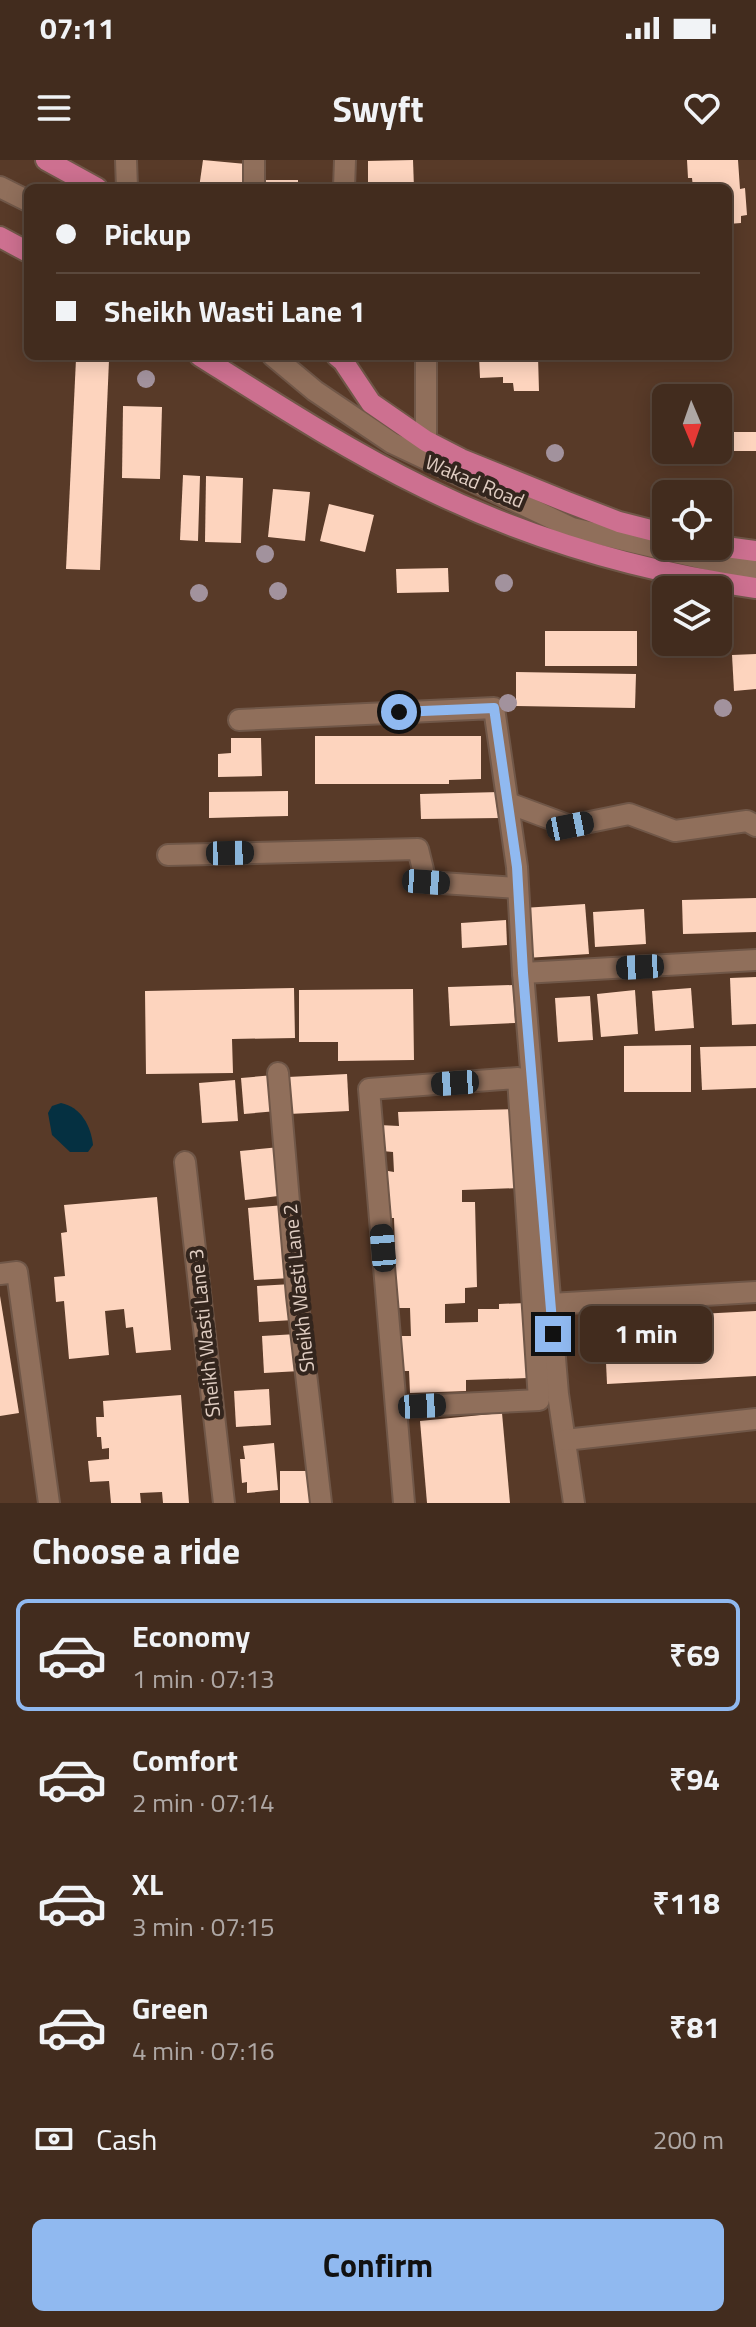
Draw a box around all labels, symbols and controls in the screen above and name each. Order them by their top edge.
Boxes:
text: 07:11 [40,5,115,51]
text: Swyft [332,81,424,136]
icon: menu [32,86,76,130]
icon: heart [680,86,724,130]
text: Pickup [104,211,191,257]
text: Sheikh Wasti Lane 1 [104,288,366,334]
north arrow [652,384,732,464]
map controls [652,384,732,656]
street label: Wakad Road [420,446,530,516]
button: locate [652,480,732,560]
button: layers [652,576,732,656]
route start [381,694,417,730]
car [544,810,596,842]
car [206,841,254,865]
car [401,868,451,896]
car [615,954,665,980]
car [430,1069,480,1097]
street label: Sheikh Wasti Lane 2 [274,1202,322,1374]
car [369,1223,397,1273]
street label: Sheikh Wasti Lane 3 [180,1247,228,1419]
callout: 1 min [581,1306,713,1362]
text: 1 min [614,1314,678,1353]
route end [535,1316,571,1352]
car [397,1393,447,1419]
text: Choose a ride [32,1523,240,1578]
text: Economy [132,1613,250,1659]
icon: car [36,1619,108,1691]
text: ₹69 [669,1632,720,1678]
text: 1 min · 07:13 [132,1659,275,1698]
text: Comfort [132,1737,238,1783]
icon: car [36,1743,108,1815]
text: ₹94 [669,1756,720,1802]
text: 2 min · 07:14 [132,1783,275,1822]
text: XL [132,1861,163,1907]
icon: car [36,1867,108,1939]
text: ₹118 [652,1880,720,1926]
text: 3 min · 07:15 [132,1907,275,1946]
text: Green [132,1985,209,2031]
icon: car [36,1991,108,2063]
text: ₹81 [669,2004,720,2050]
text: 4 min · 07:16 [132,2031,275,2070]
text: Cash [96,2116,157,2162]
icon: cash [32,2117,76,2161]
text: 200 m [653,2120,724,2159]
button: Confirm [32,2219,724,2311]

